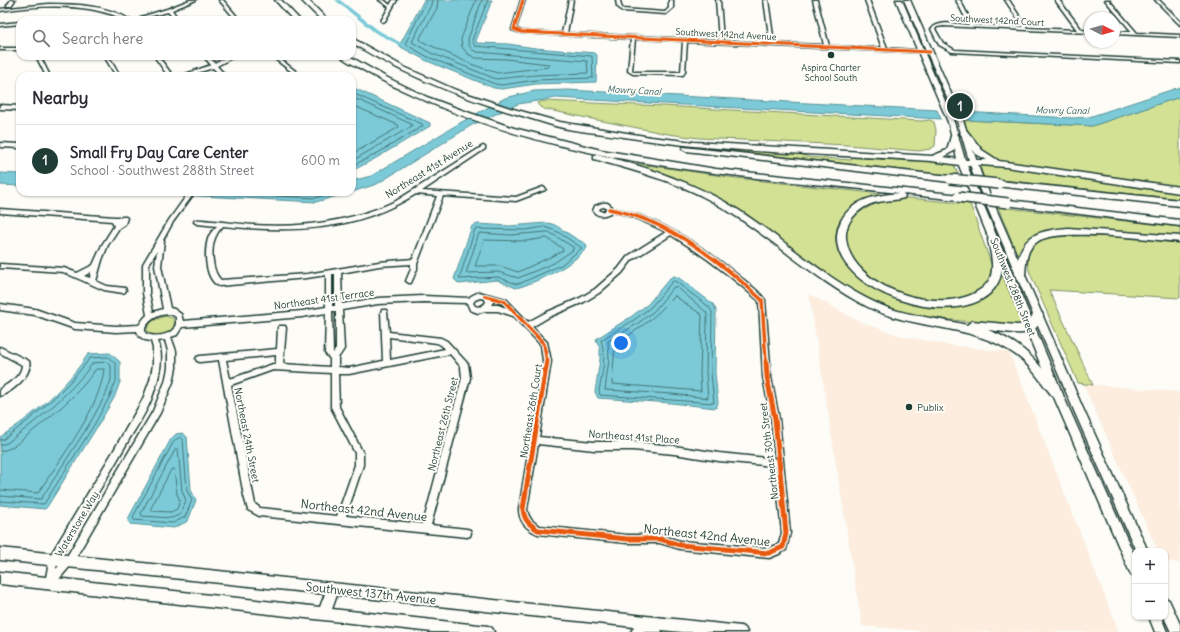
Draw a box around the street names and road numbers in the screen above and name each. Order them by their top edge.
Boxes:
street label: Southwest 142nd Court [950,12,1044,28]
street label: Southwest 142nd Avenue [675,26,777,42]
street label: Northeast 41st Avenue [383,137,475,201]
street label: Southwest 288th Street [987,236,1039,339]
street label: Northeast 41st Terrace [273,286,375,312]
street label: Northeast 26th Court [517,362,545,459]
street label: Northeast 26th Street [425,375,461,472]
street label: Northeast 24th Street [231,386,263,484]
street label: Northeast 30th Street [757,401,781,500]
street label: Northeast 41st Place [588,427,680,447]
street label: Waterstone Way [52,489,102,559]
street label: Northeast 42nd Avenue [300,496,428,524]
street label: Northeast 42nd Avenue [643,521,771,549]
street label: Southwest 137th Avenue [305,579,437,607]

